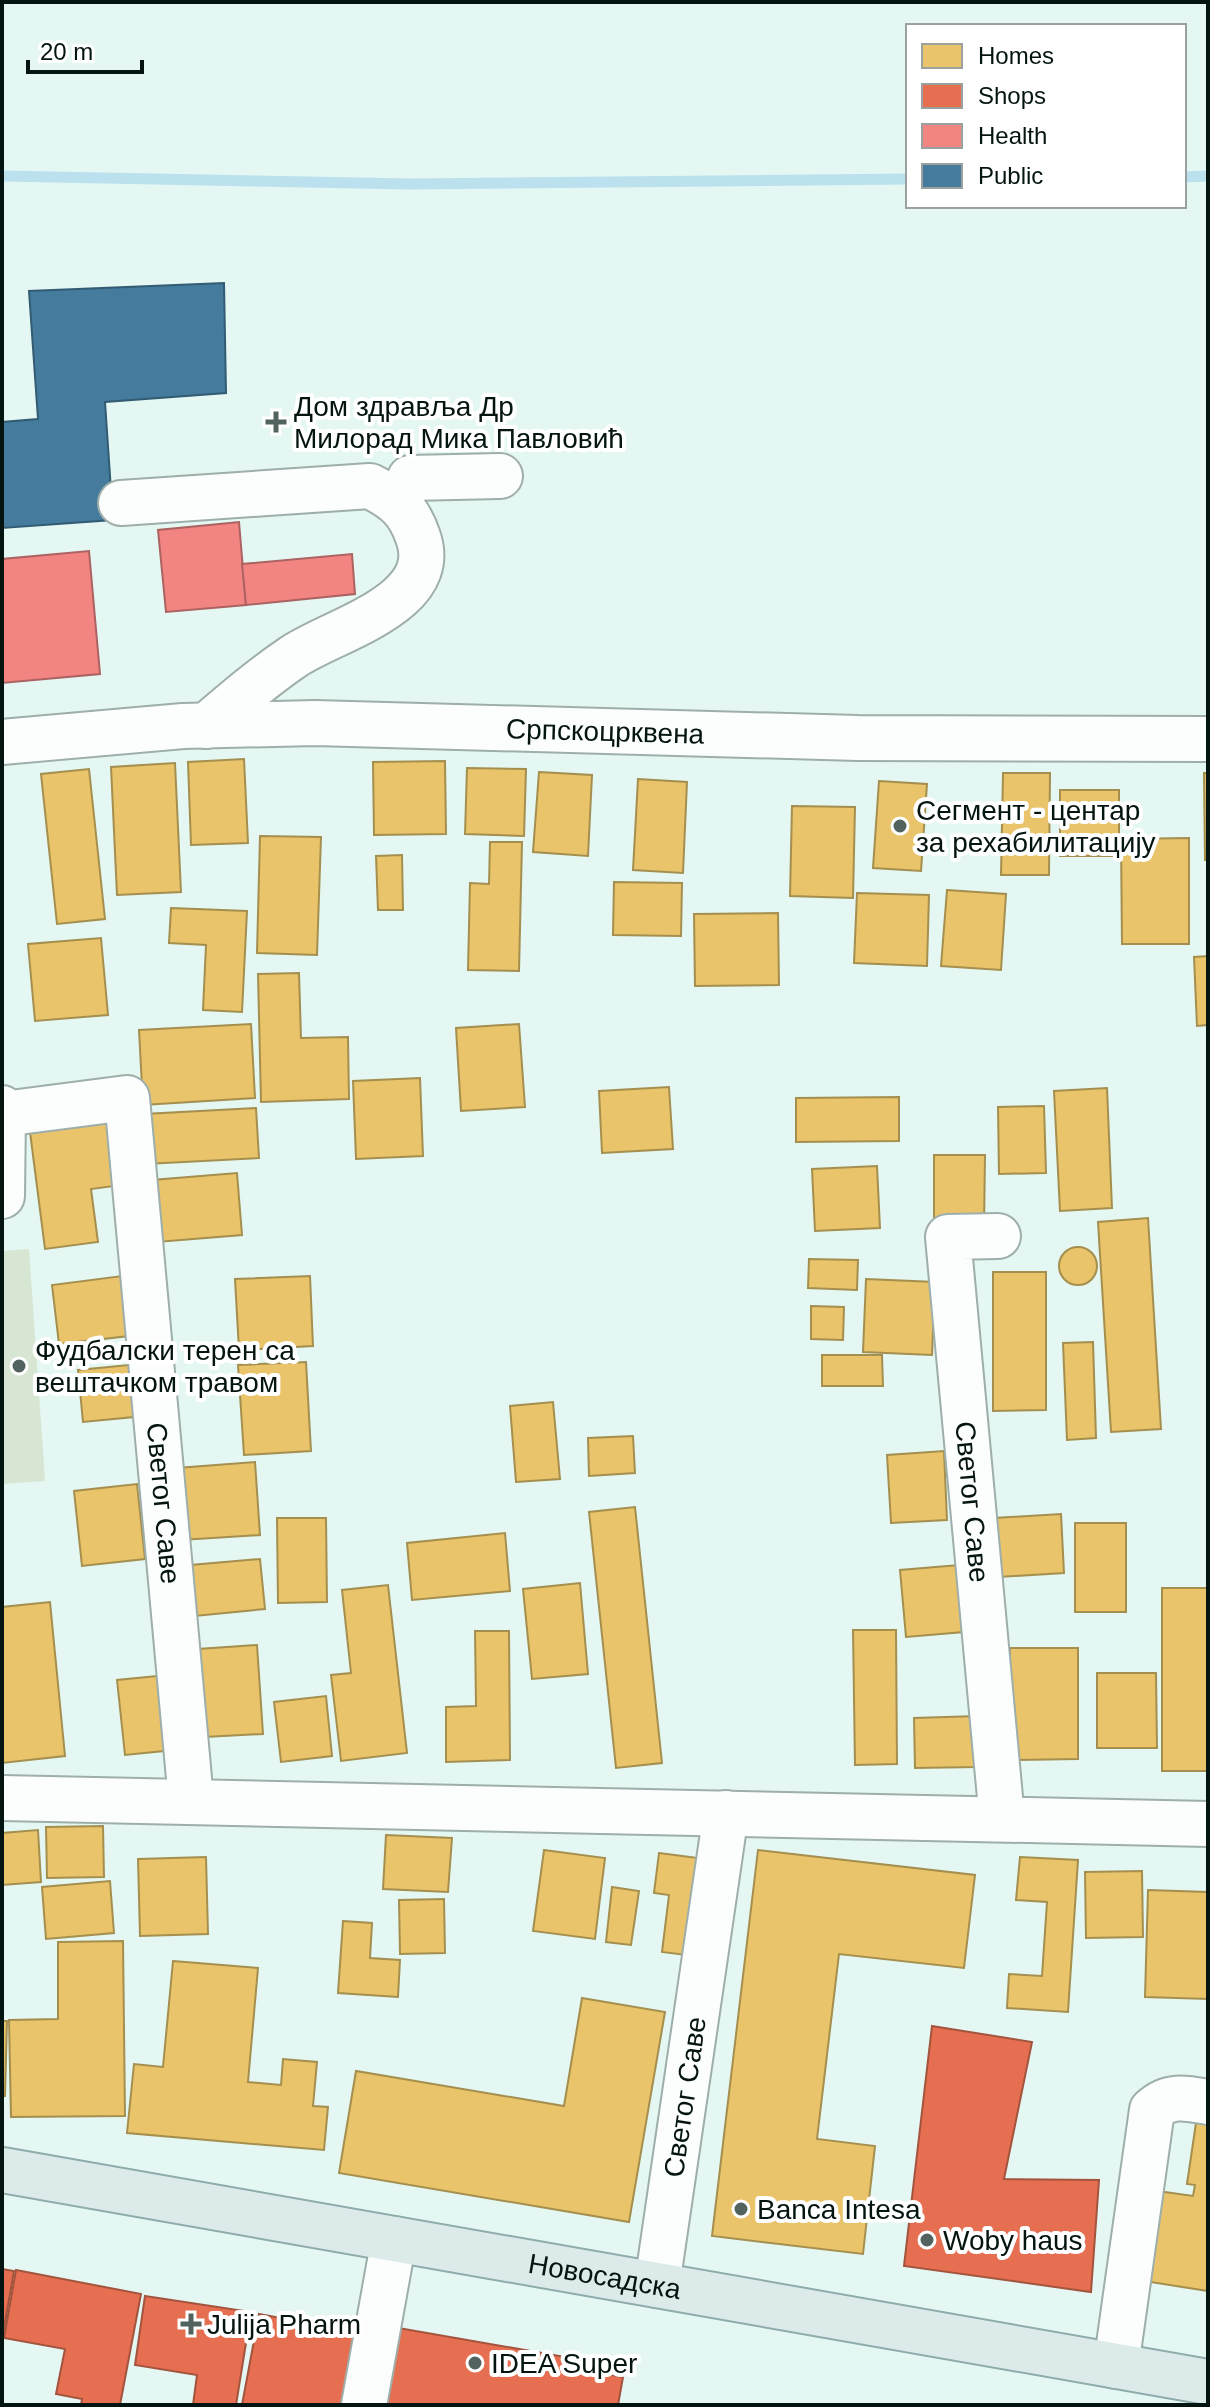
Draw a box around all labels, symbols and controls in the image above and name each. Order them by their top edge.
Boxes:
scale bar [28,24,142,74]
legend [906,24,1186,208]
text: 20 m [40,38,93,65]
text: Homes [978,42,1054,69]
text: Shops [978,82,1046,109]
text: Health [978,122,1047,149]
text: Public [978,162,1043,189]
place label: Дом здравља Др Милорад Мика Павловић [294,391,624,454]
marker: Дом здравља Др Милорад Мика Павловић [265,411,287,433]
street label: Српскоцрквена [506,713,705,749]
place label: Сегмент - центар за рехабилитацију [916,795,1156,858]
marker: Сегмент - центар за рехабилитацију [891,817,909,835]
place label: Фудбалски терен са вештачком травом [35,1335,295,1398]
marker: Фудбалски терен са вештачком травом [10,1357,28,1375]
street label: Светог Саве [950,1420,995,1584]
street label: Светог Саве [141,1421,187,1585]
street label: Светог Саве [657,2015,712,2179]
place label: Banca Intesa [757,2194,921,2225]
marker: Banca Intesa [732,2200,750,2218]
place label: Woby haus [943,2225,1083,2256]
marker: Woby haus [918,2231,936,2249]
street label: Новосадска [526,2247,684,2305]
place label: Julija Pharm [207,2309,361,2340]
marker: Julija Pharm [182,2315,200,2333]
place label: IDEA Super [491,2348,637,2379]
marker: IDEA Super [466,2354,484,2372]

